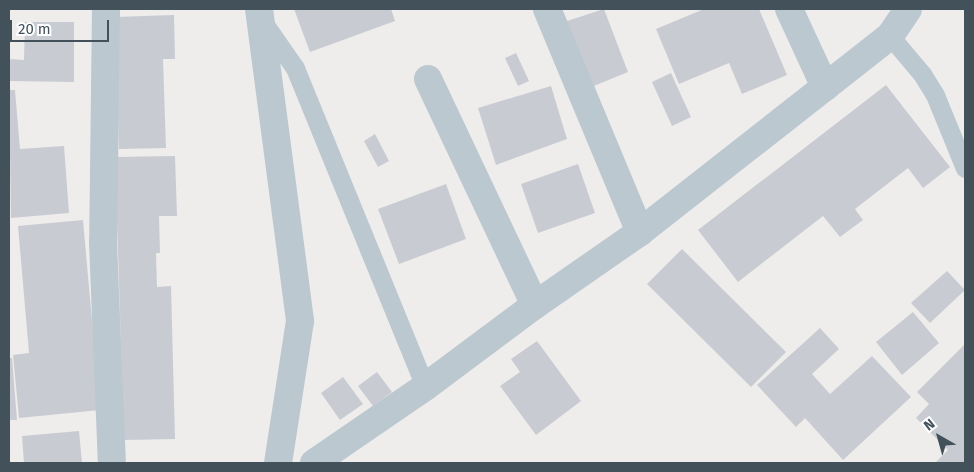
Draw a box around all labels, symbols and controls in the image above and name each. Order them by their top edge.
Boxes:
scale bar [12,10,111,42]
text: 20 m [18,20,51,38]
north arrow [914,412,964,462]
text: N [921,415,938,434]

